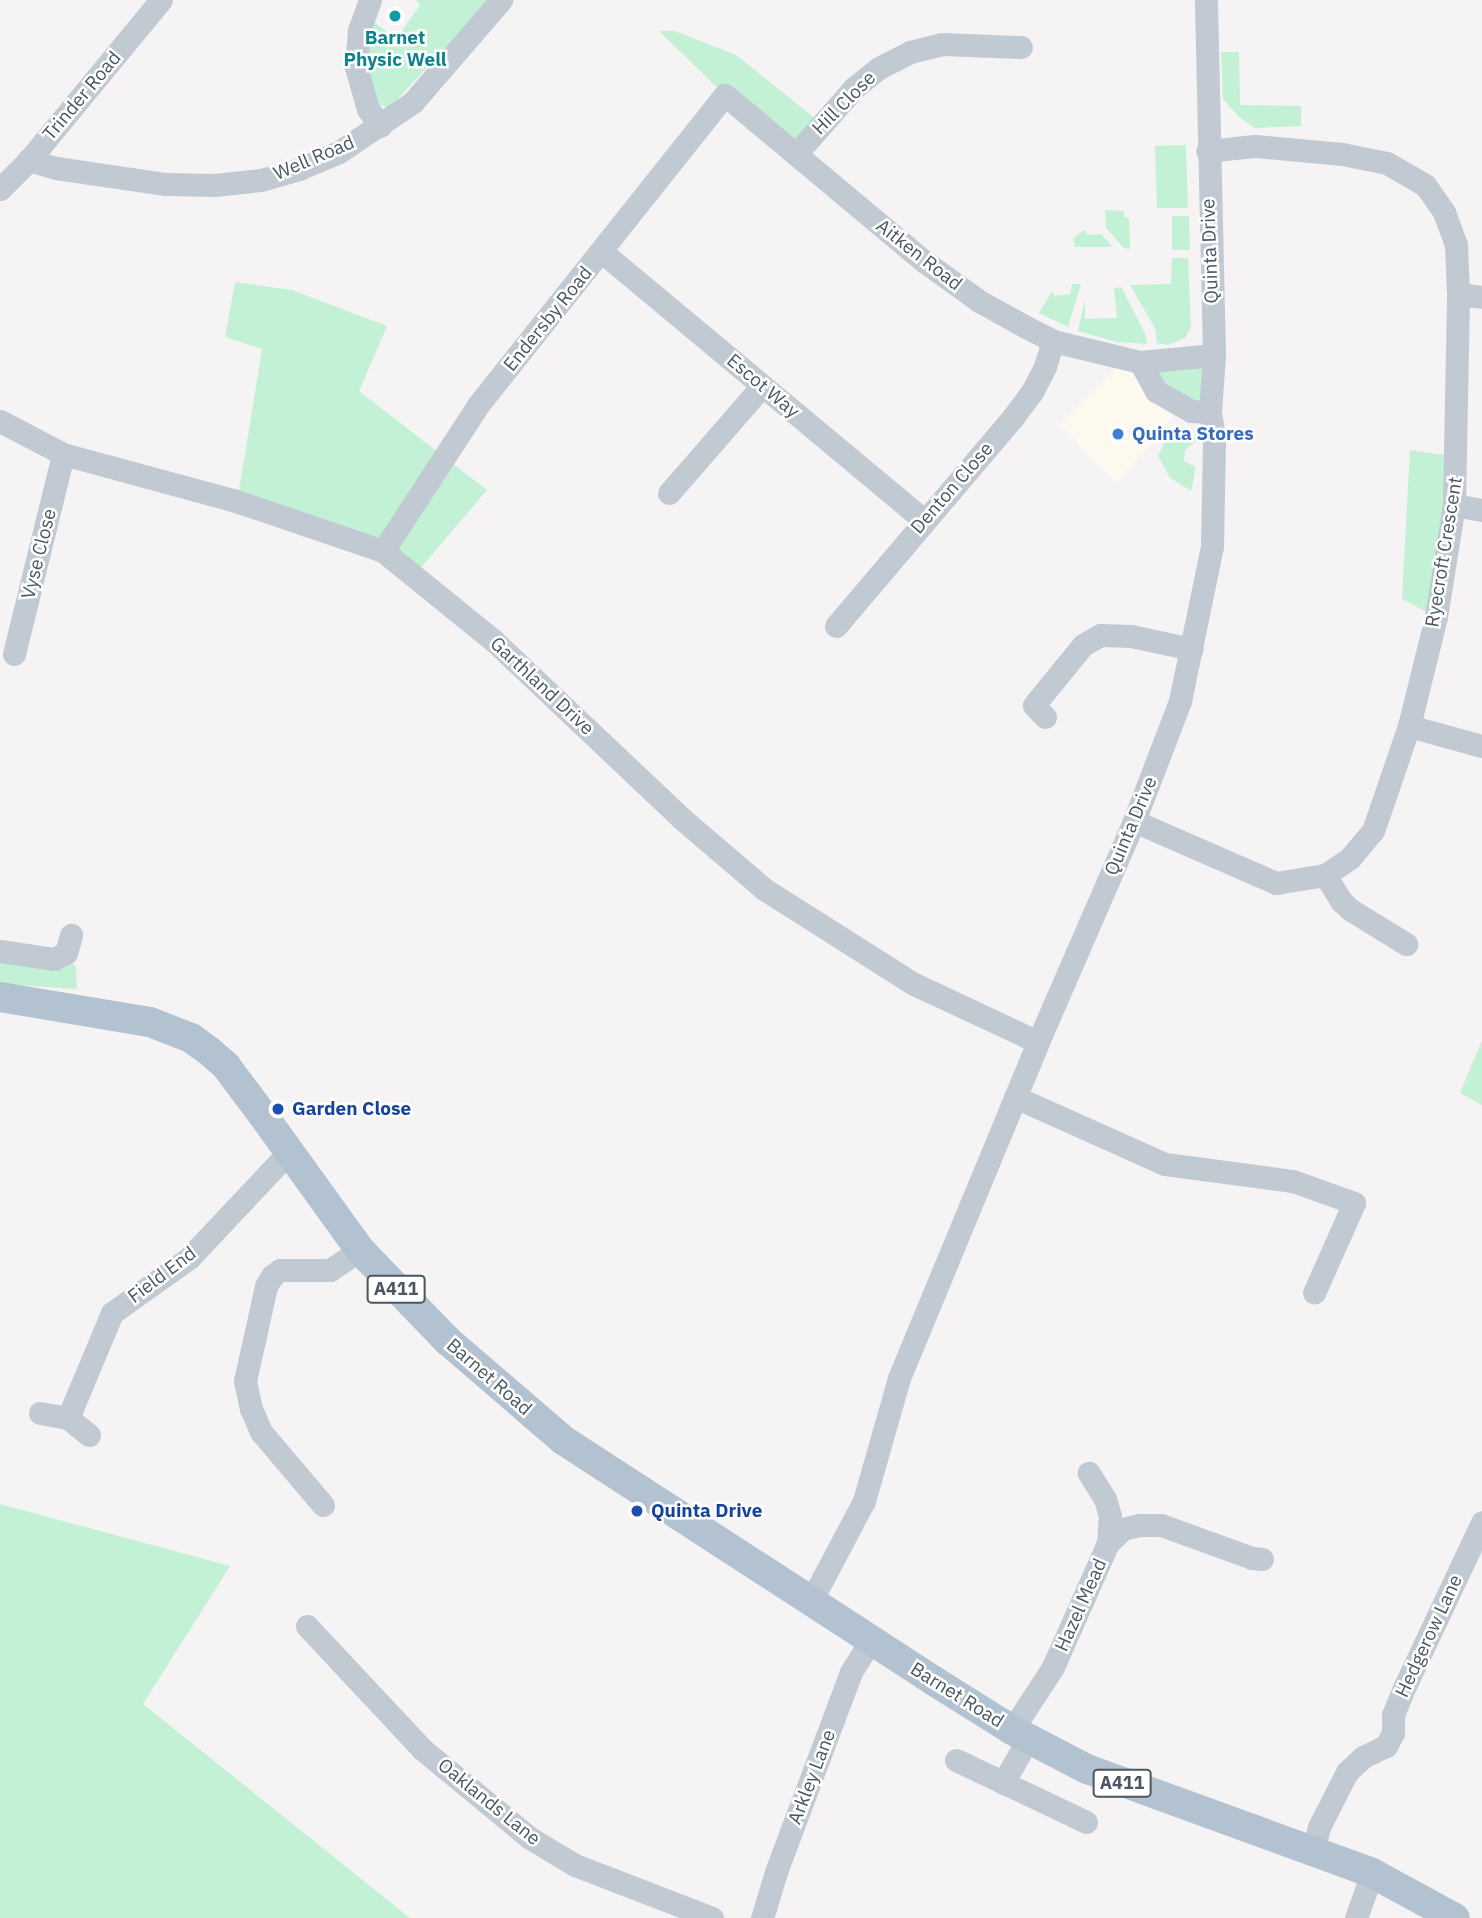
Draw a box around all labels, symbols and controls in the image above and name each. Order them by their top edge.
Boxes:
marker: Barnet Physic Well [387,8,403,24]
place label: Barnet Physic Well [344,27,446,71]
street label: Trinder Road [38,47,126,145]
street label: Hill Close [808,67,880,139]
street label: Well Road [270,131,358,185]
street label: Quinta Drive [1197,198,1223,304]
street label: Aitken Road [872,214,966,296]
street label: Endersby Road [499,262,597,376]
street label: Escot Way [722,349,804,423]
place label: Quinta Stores [1132,423,1254,445]
marker: Quinta Stores [1110,426,1126,442]
street label: Denton Close [906,438,998,538]
street label: Ryecroft Crescent [1421,475,1467,629]
street label: Vyse Close [17,506,61,602]
street label: Garthland Drive [485,632,599,740]
street label: Quinta Drive [1100,773,1162,879]
place label: Garden Close [292,1098,411,1120]
marker: Garden Close [270,1101,286,1117]
street label: Field End [123,1242,201,1308]
road number: A411 [366,1274,426,1304]
street label: Barnet Road [442,1334,536,1420]
place label: Quinta Drive [651,1500,762,1522]
marker: Quinta Drive [629,1503,645,1519]
street label: Hazel Mead [1050,1555,1112,1655]
street label: Hedgerow Lane [1391,1571,1467,1701]
street label: Barnet Road [906,1657,1008,1733]
street label: Arkley Lane [784,1726,840,1828]
street label: Oaklands Lane [433,1754,545,1850]
road number: A411 [1092,1768,1152,1798]

